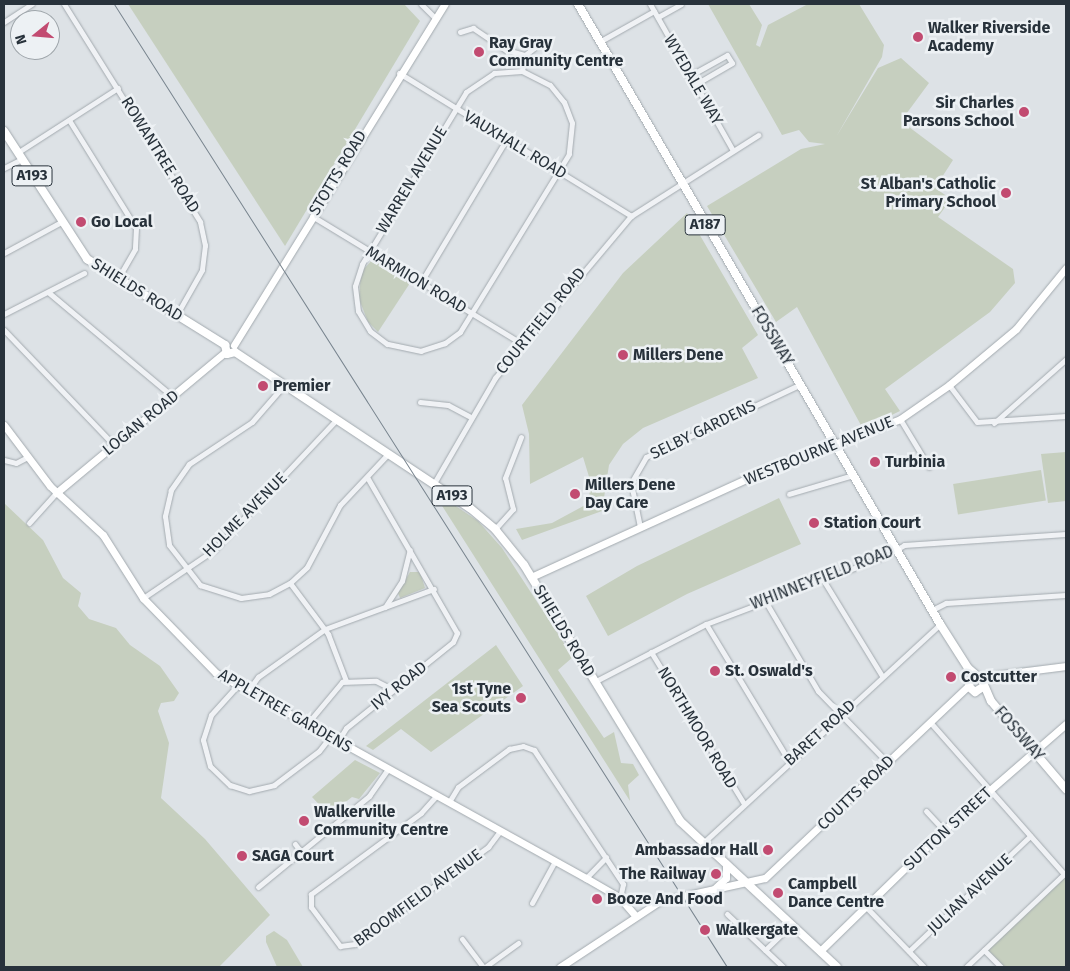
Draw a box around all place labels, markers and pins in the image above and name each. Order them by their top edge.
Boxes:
place label: Walker Riverside Academy [928,18,1050,56]
marker: Walker Riverside Academy [912,31,924,43]
place label: Ray Gray Community Centre [489,33,623,71]
marker: Ray Gray Community Centre [473,46,485,58]
place label: Sir Charles Parsons School [903,93,1014,131]
marker: Sir Charles Parsons School [1018,106,1030,118]
place label: St Alban's Catholic Primary School [861,174,996,212]
marker: St Alban's Catholic Primary School [1000,187,1012,199]
place label: Go Local [91,212,152,232]
marker: Go Local [75,216,87,228]
place label: Millers Dene [633,345,723,365]
marker: Millers Dene [617,349,629,361]
place label: Premier [273,376,330,396]
marker: Premier [257,380,269,392]
place label: Turbinia [885,452,945,472]
marker: Turbinia [869,456,881,468]
place label: Millers Dene Day Care [585,475,675,513]
marker: Millers Dene Day Care [569,488,581,500]
place label: Station Court [824,513,921,533]
marker: Station Court [808,517,820,529]
place label: St. Oswald's [725,661,813,681]
marker: St. Oswald's [709,665,721,677]
place label: Costcutter [961,667,1037,687]
marker: Costcutter [945,671,957,683]
place label: 1st Tyne Sea Scouts [432,679,511,717]
marker: 1st Tyne Sea Scouts [515,692,527,704]
place label: Walkerville Community Centre [314,802,448,840]
marker: Walkerville Community Centre [298,815,310,827]
place label: Ambassador Hall [635,840,758,860]
marker: Ambassador Hall [762,844,774,856]
place label: SAGA Court [252,846,334,866]
marker: SAGA Court [236,850,248,862]
place label: The Railway [619,864,706,884]
marker: The Railway [710,868,722,880]
place label: Campbell Dance Centre [788,874,884,912]
marker: Campbell Dance Centre [772,887,784,899]
place label: Booze And Food [607,889,723,909]
marker: Booze And Food [591,893,603,905]
place label: Walkergate [716,920,798,940]
marker: Walkergate [698,923,712,937]

